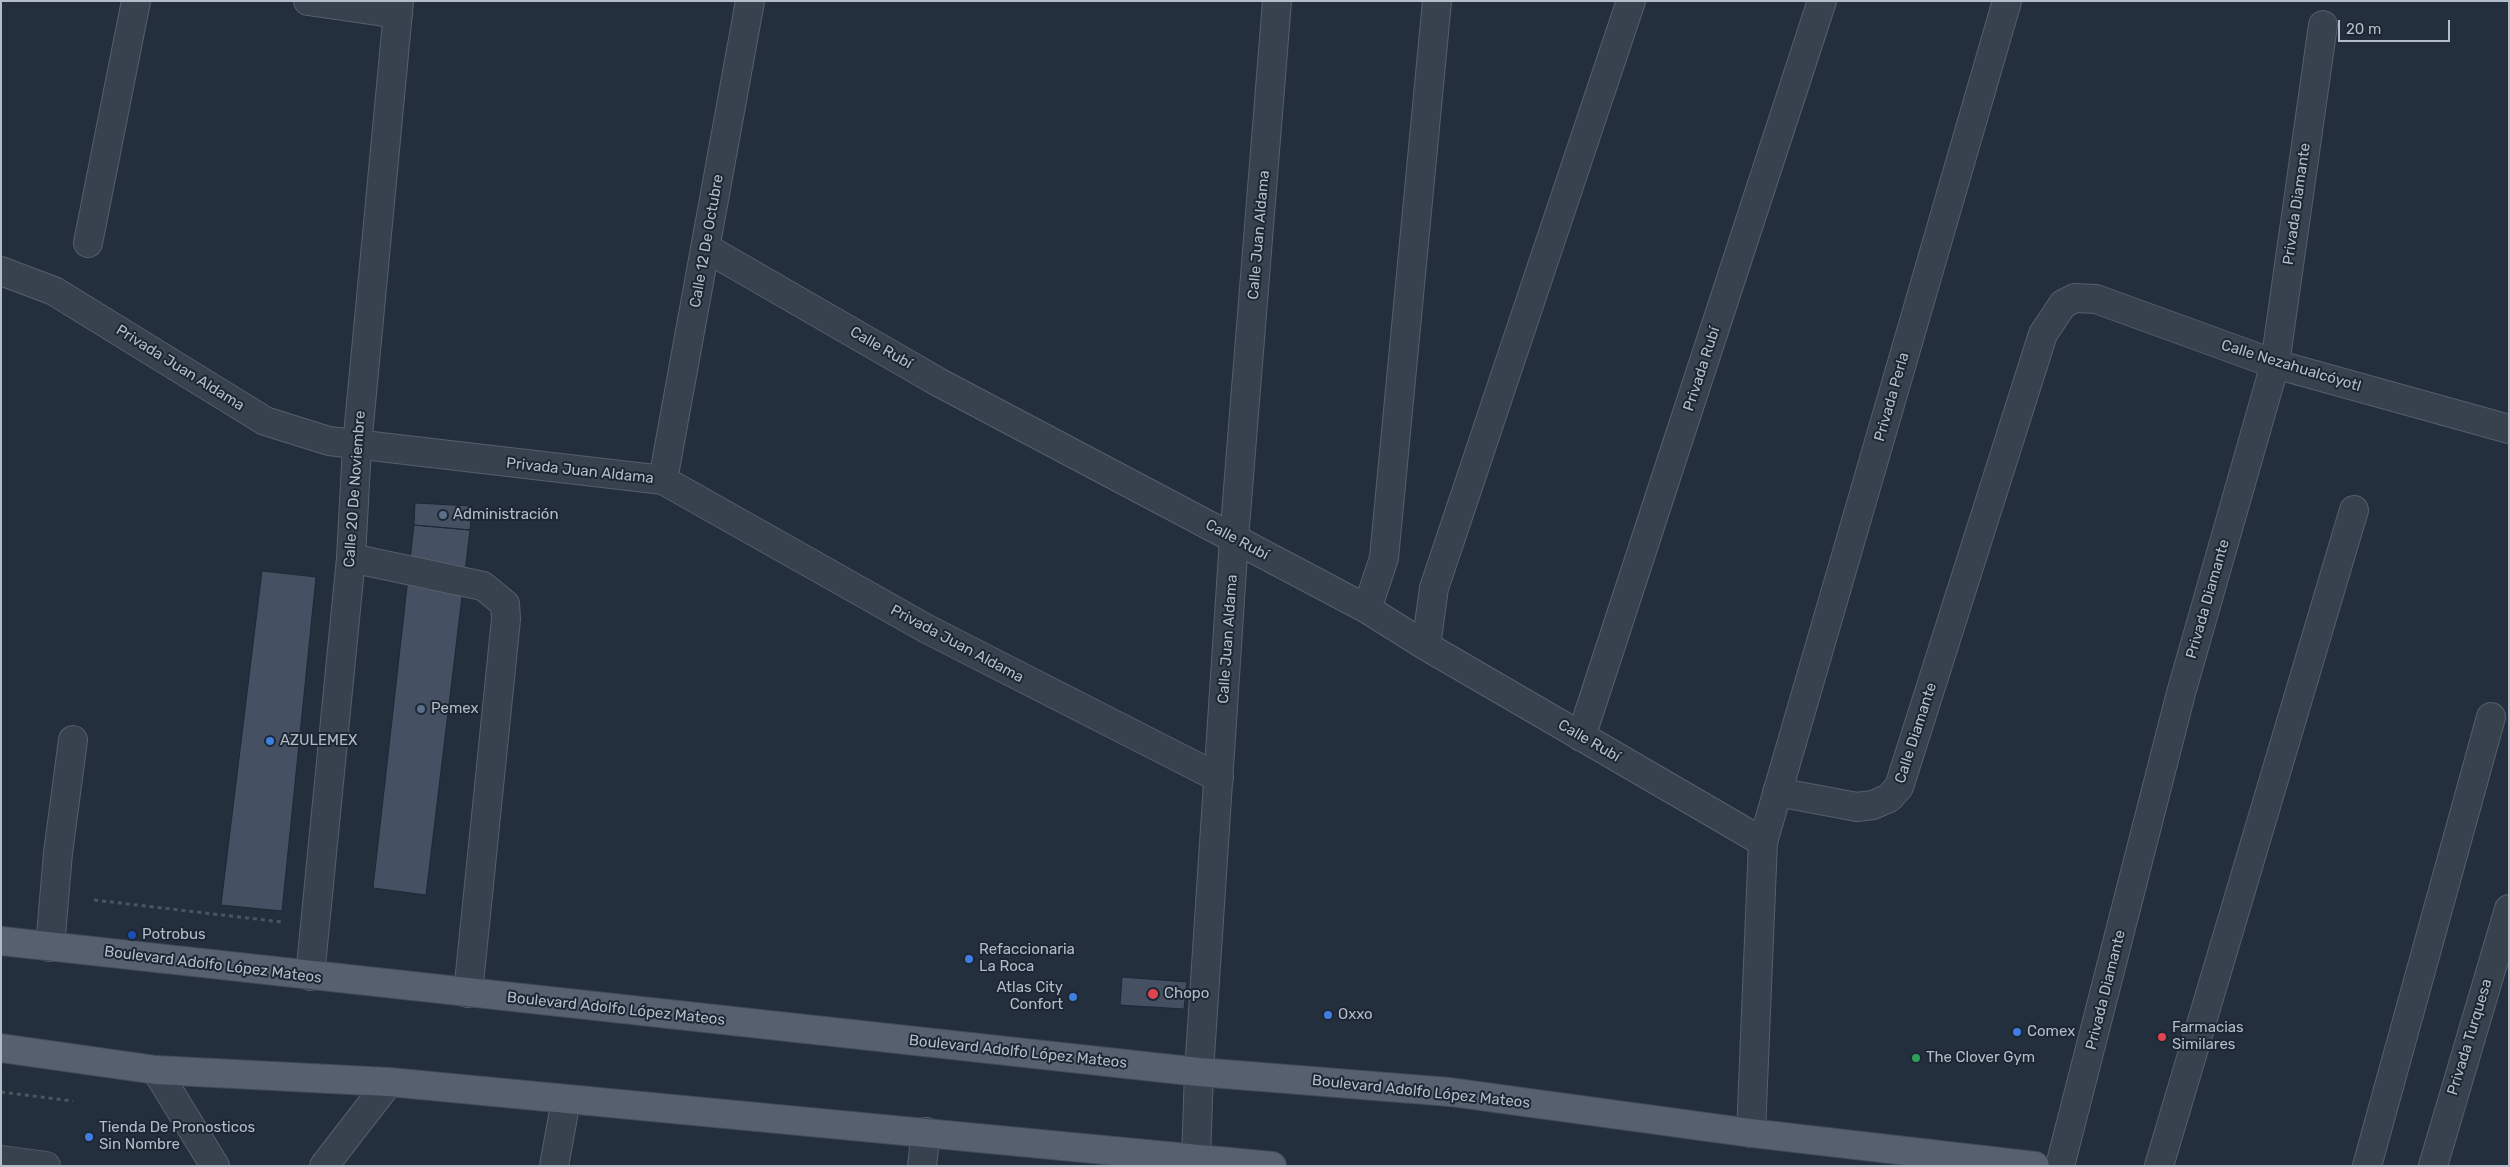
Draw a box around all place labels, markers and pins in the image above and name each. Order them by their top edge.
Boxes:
place label: Administración [453,506,559,524]
marker: Administración [437,509,449,521]
place label: Pemex [431,700,479,718]
marker: Pemex [415,703,427,715]
place label: AZULEMEX [280,732,358,750]
marker: AZULEMEX [264,735,276,747]
place label: Potrobus [142,926,206,944]
marker: Potrobus [126,929,138,941]
place label: Refaccionaria La Roca [979,941,1075,976]
marker: Refaccionaria La Roca [963,953,975,965]
place label: Atlas City Confort [996,979,1063,1014]
place label: Chopo [1164,985,1209,1003]
marker: Chopo [1146,987,1160,1001]
marker: Atlas City Confort [1067,991,1079,1003]
place label: Oxxo [1338,1006,1373,1024]
marker: Oxxo [1322,1009,1334,1021]
place label: Farmacias Similares [2172,1019,2244,1054]
place label: Comex [2027,1023,2075,1041]
marker: Comex [2011,1026,2023,1038]
marker: Farmacias Similares [2156,1031,2168,1043]
place label: The Clover Gym [1926,1049,2035,1067]
marker: The Clover Gym [1910,1052,1922,1064]
place label: Tienda De Pronosticos Sin Nombre [99,1119,255,1154]
marker: Tienda De Pronosticos Sin Nombre [83,1131,95,1143]

